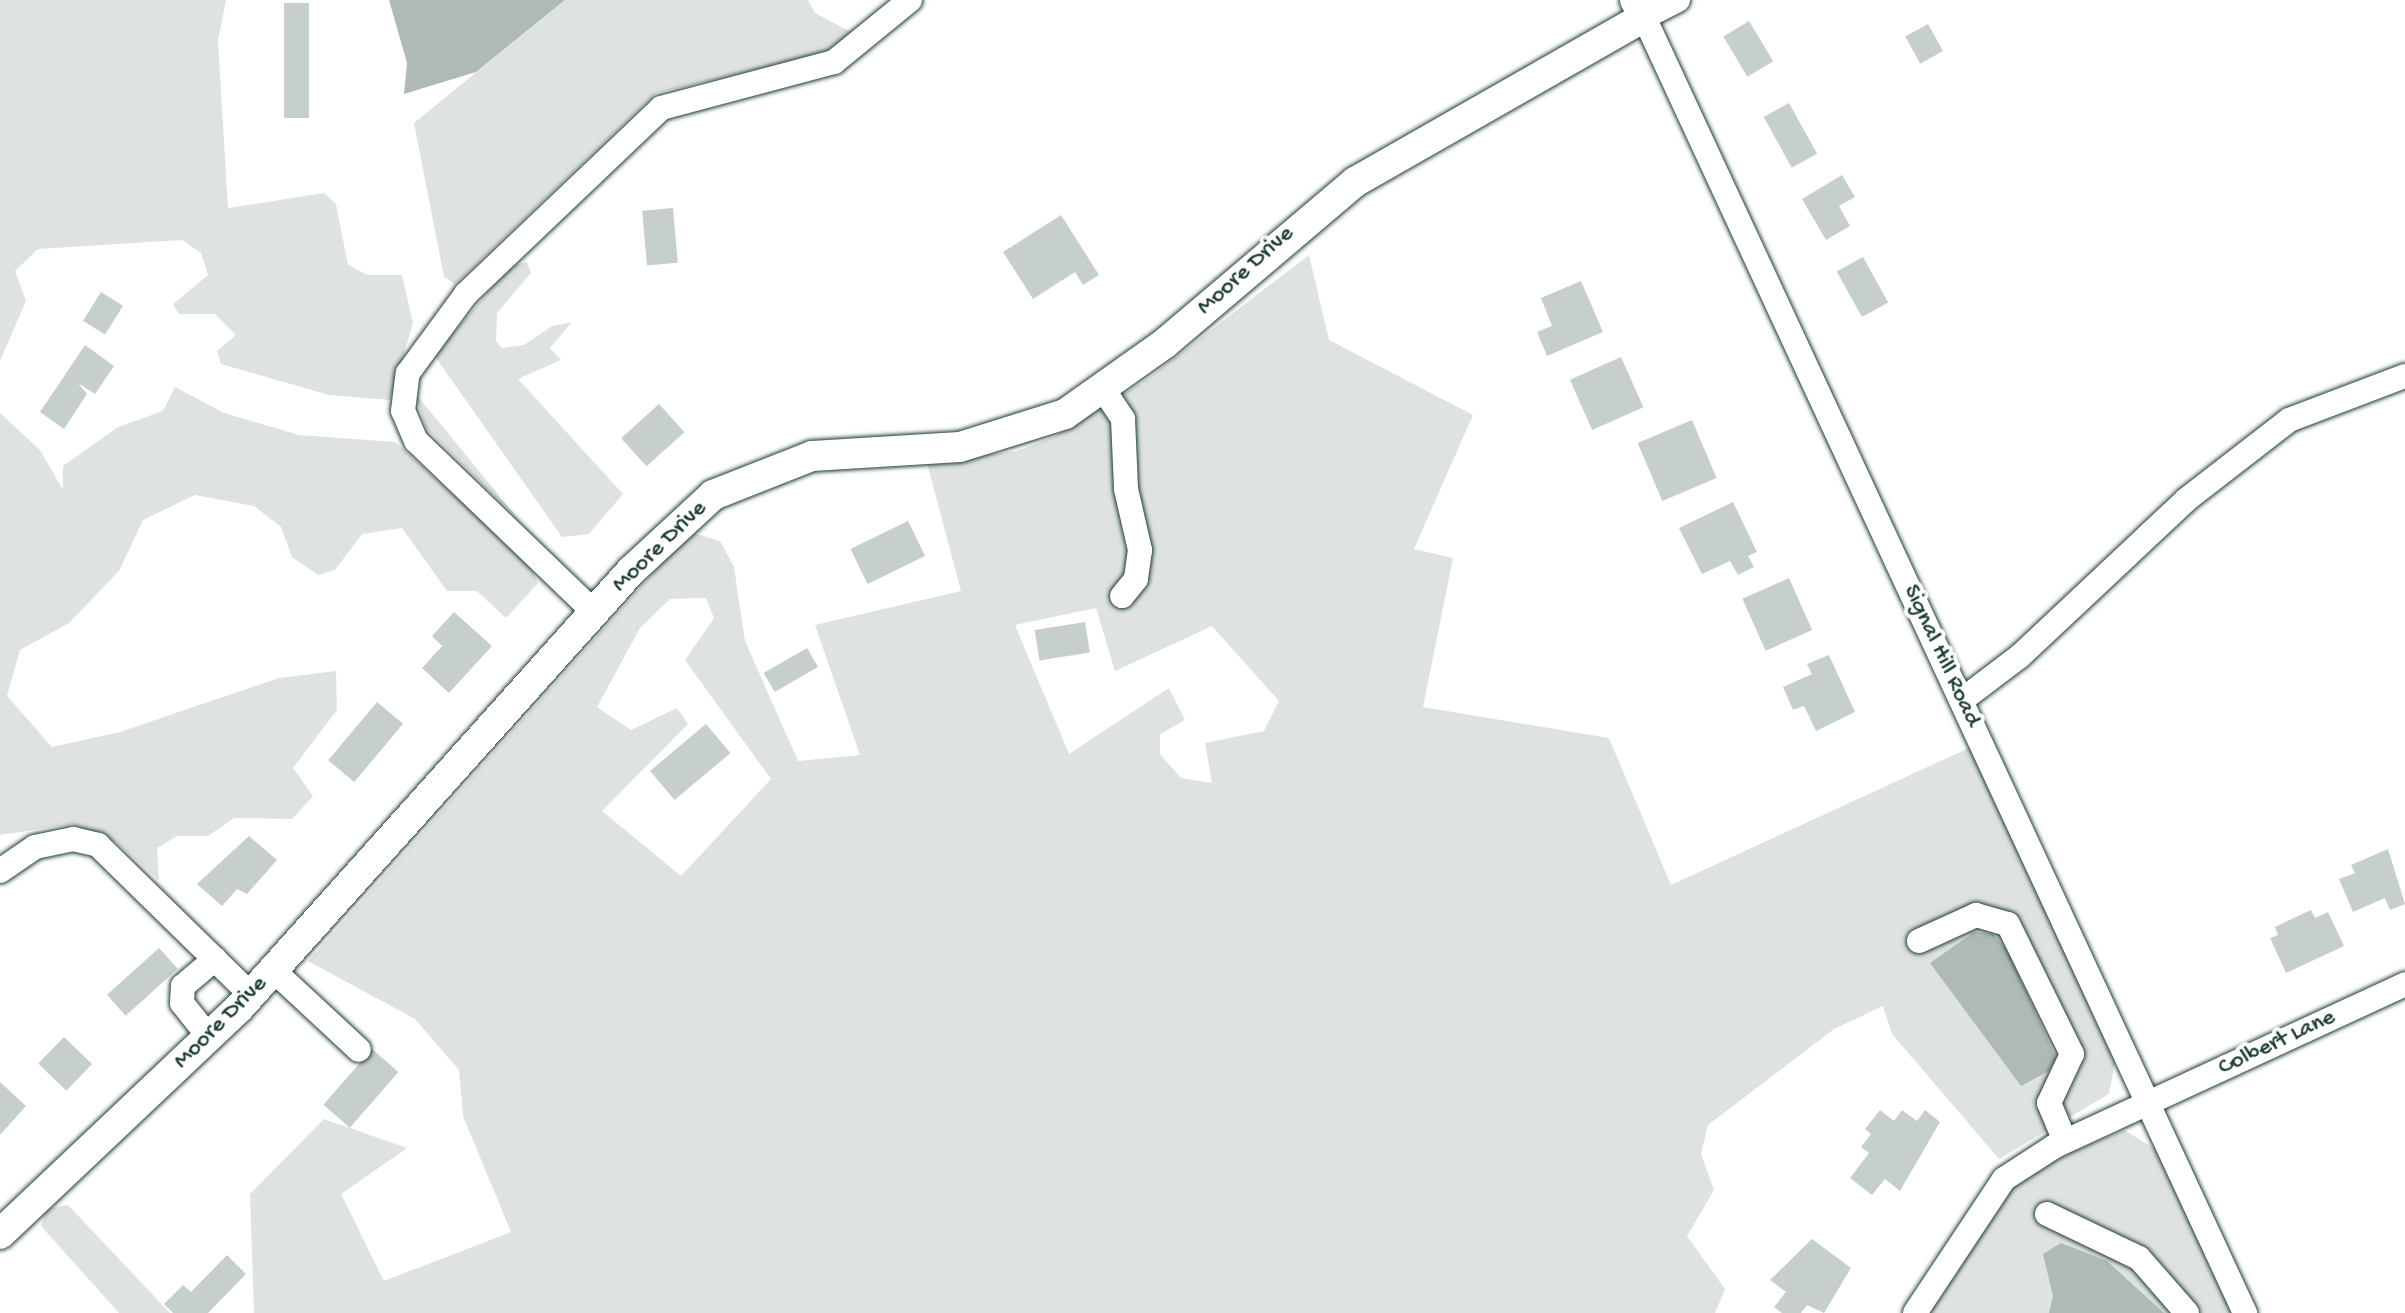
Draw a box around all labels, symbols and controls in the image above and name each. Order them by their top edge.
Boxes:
street label: Moore Drive [1192,220,1300,322]
street label: Moore Drive [607,495,713,599]
street label: Signal Hill Road [1896,580,1986,732]
street label: Moore Drive [168,970,274,1076]
street label: Colbert Lane [2214,1003,2340,1083]

